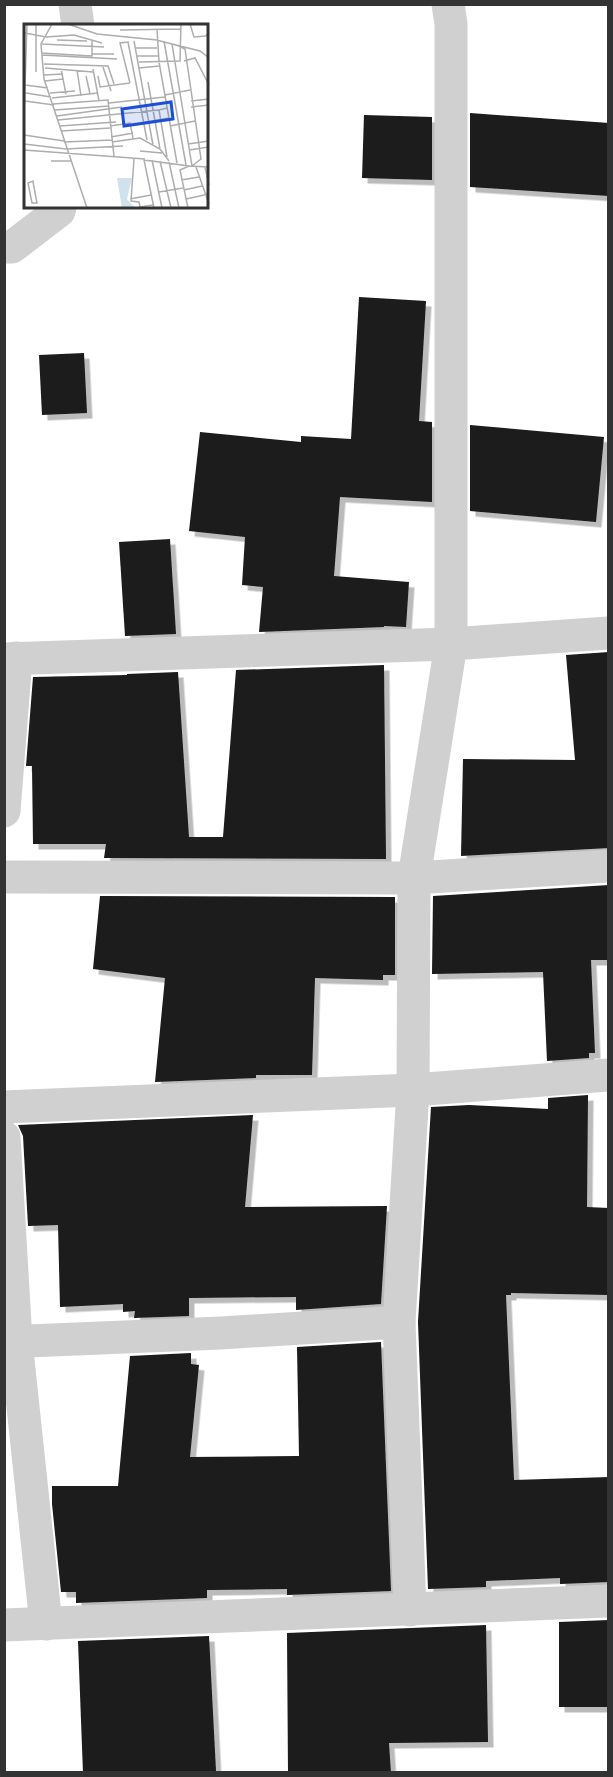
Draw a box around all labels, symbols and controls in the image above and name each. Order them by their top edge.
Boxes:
inset map [24,24,208,208]

